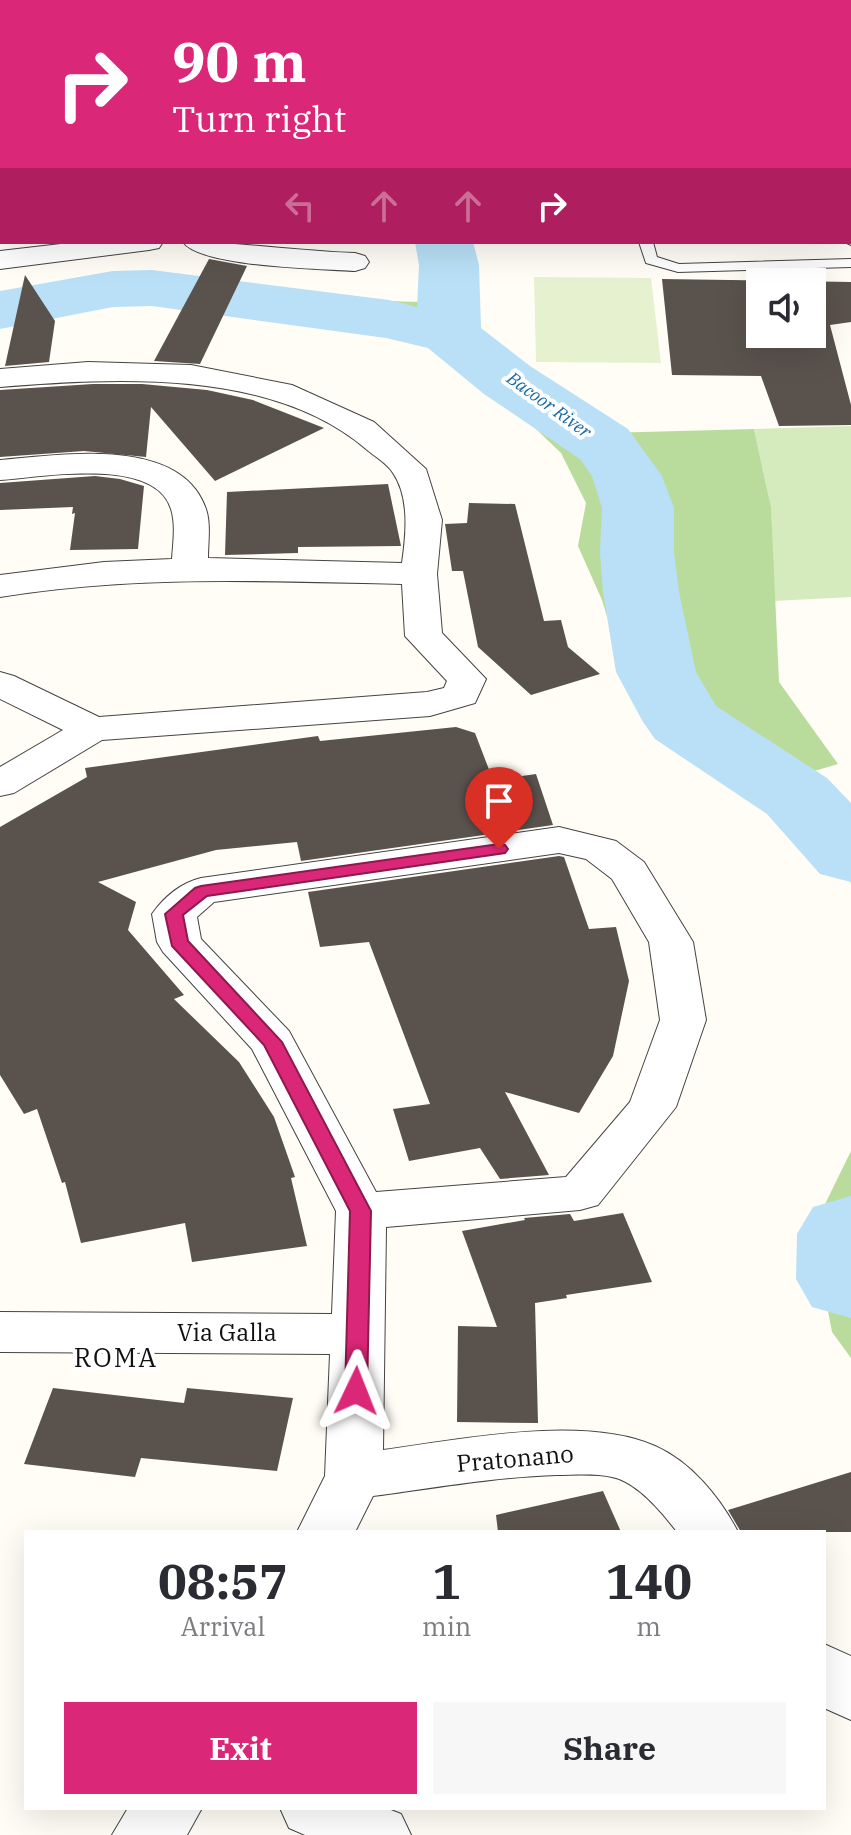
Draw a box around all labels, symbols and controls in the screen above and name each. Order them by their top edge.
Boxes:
text: 90 m [172,25,307,97]
icon: right [40,32,144,136]
text: Turn right [172,95,346,142]
icon: left [278,184,322,228]
icon: ahead [362,184,406,228]
icon: ahead [446,184,490,228]
icon: right [530,184,574,228]
map controls [746,268,826,348]
button: sound [746,268,826,348]
water label: Bacoor River [502,366,597,444]
pin [465,767,533,849]
icon: arrive [477,779,521,823]
street label: Via Galla [177,1316,277,1348]
district label: ROMA [74,1340,158,1374]
position arrow [314,1349,398,1433]
street label: Pratonano [455,1437,575,1479]
text: 08:57 [158,1550,288,1612]
text: 1 [432,1550,461,1612]
text: 140 [606,1550,692,1612]
text: Arrival [181,1609,265,1643]
text: min [422,1609,471,1643]
text: m [636,1609,661,1643]
button: Exit [64,1702,417,1794]
button: Share [433,1702,786,1794]

